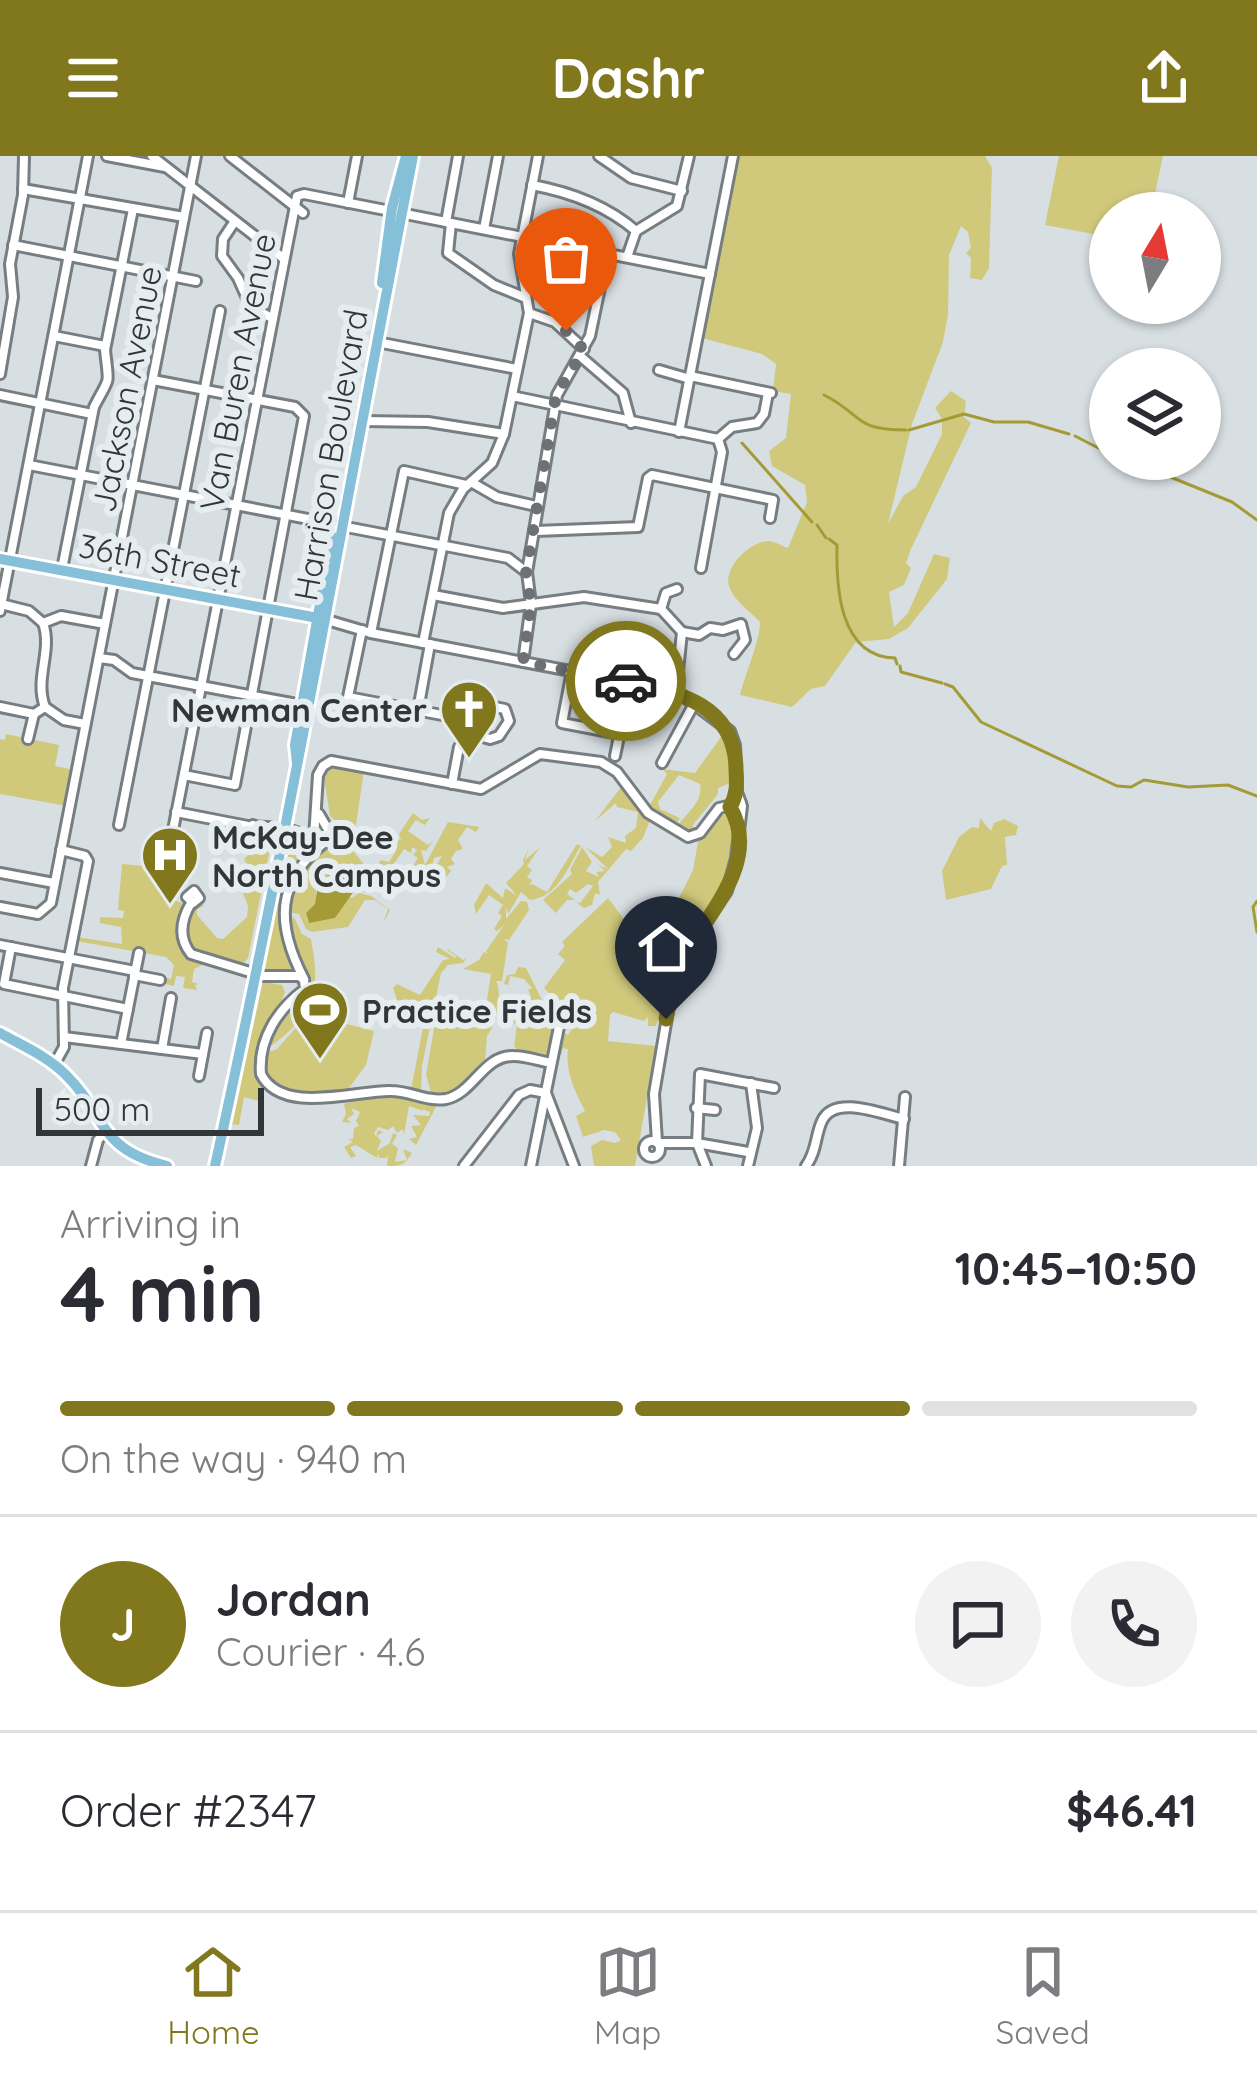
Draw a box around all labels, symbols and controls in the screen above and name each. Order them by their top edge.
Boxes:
text: Dashr [552,44,705,112]
icon: menu [60,45,126,111]
icon: share [1131,45,1197,111]
north arrow [1089,192,1221,324]
map controls [1089,192,1221,480]
pin [515,208,617,331]
icon: bag [533,226,599,292]
street label: Van Buren Avenue [190,230,284,514]
street label: Jackson Avenue [82,262,170,516]
street label: Harrison Boulevard [284,306,376,604]
button: layers [1089,348,1221,480]
street label: 36th Street [76,524,244,596]
courier [566,621,686,741]
icon: car [593,648,659,714]
church icon: Newman Center [438,678,500,760]
place label: Newman Center [171,689,427,730]
place label: McKay-Dee North Campus [212,816,441,895]
hospital icon: McKay-Dee North Campus [139,824,201,906]
pin [615,896,717,1019]
icon: home [633,914,699,980]
sports icon: Practice Fields [289,979,351,1061]
place label: Practice Fields [362,990,592,1031]
scale bar [36,1082,264,1135]
text: 500 m [54,1088,150,1129]
text: Arriving in [60,1199,241,1248]
text: 10:45–10:50 [955,1240,1197,1296]
text: 4 min [60,1244,265,1342]
text: On the way · 940 m [60,1434,407,1483]
button: chat [915,1561,1041,1687]
button: phone [1071,1561,1197,1687]
text: Jordan [216,1571,371,1627]
text: J [111,1596,135,1652]
text: Courier · 4.6 [216,1627,425,1676]
text: Order #2347 [60,1782,317,1838]
text: $46.41 [1066,1782,1197,1838]
tab: Home [167,1939,260,2052]
tab: Map [594,1939,661,2052]
tab: Saved [996,1939,1090,2052]

